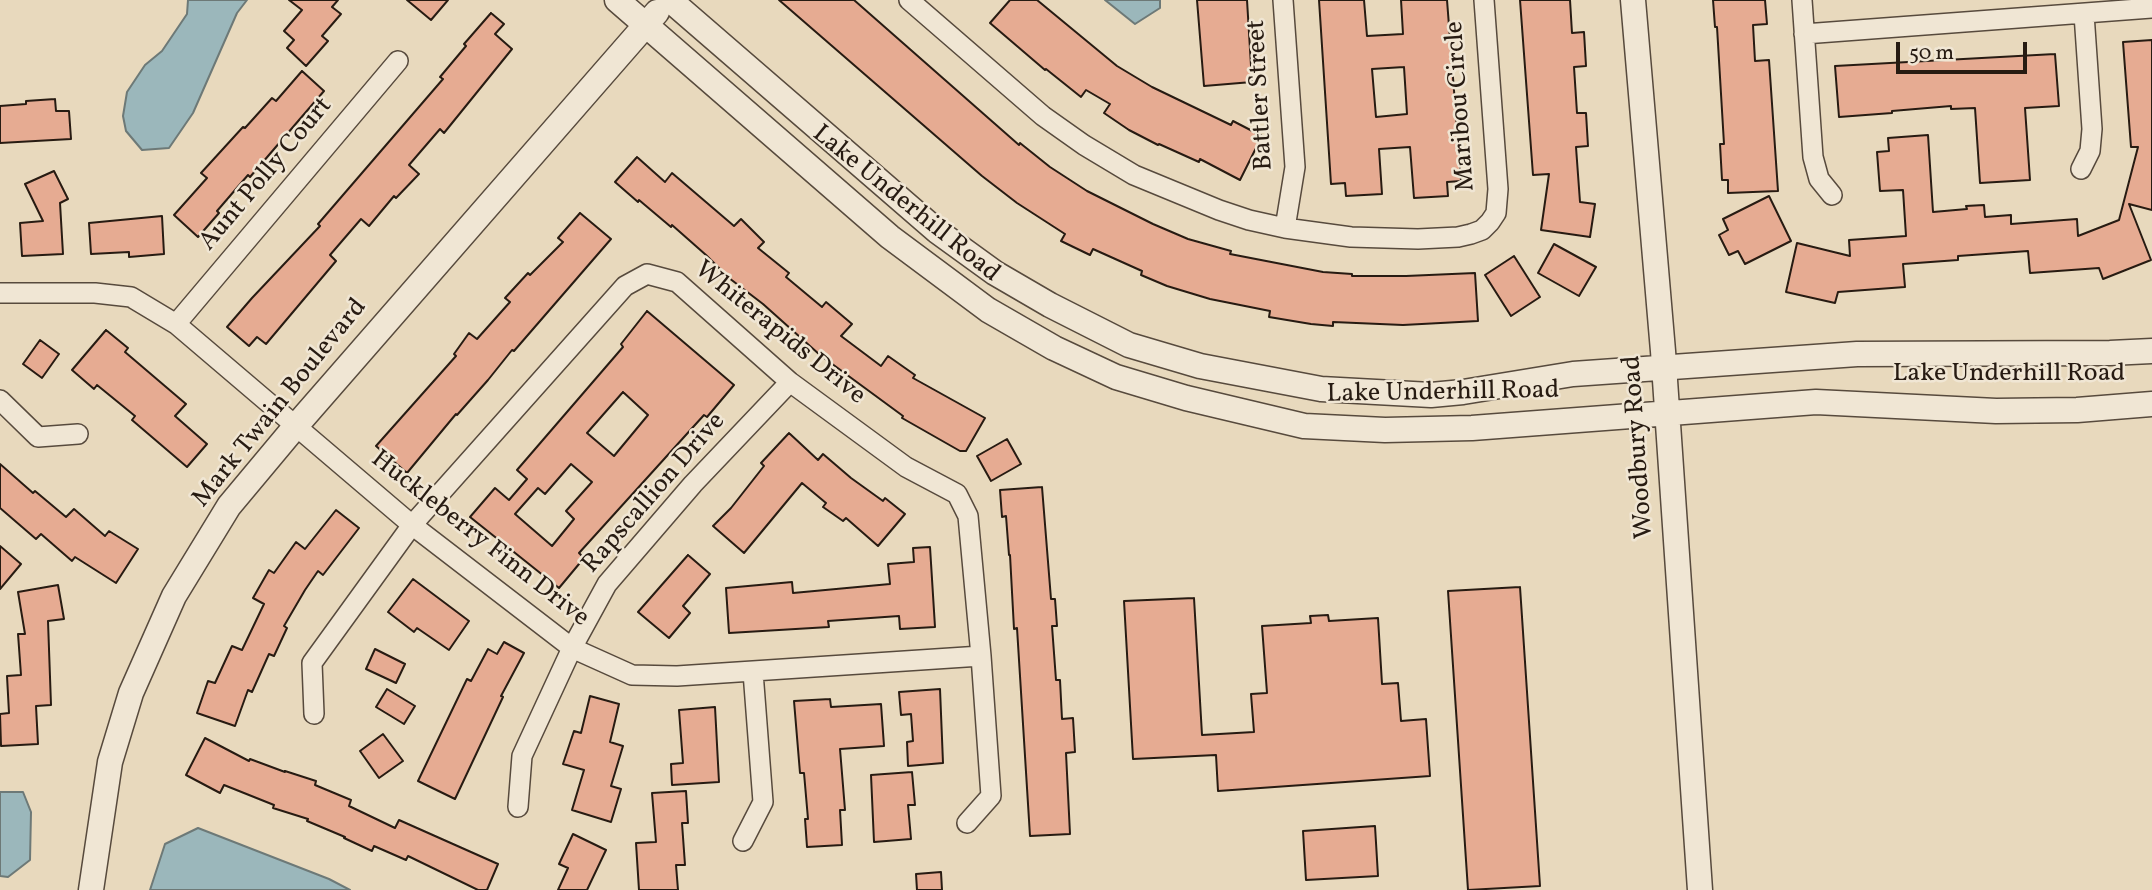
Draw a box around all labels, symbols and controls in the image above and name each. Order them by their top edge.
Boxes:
street label: Battler Street [1242,19,1282,171]
street label: Maribou Circle [1440,20,1484,192]
scale bar [1900,28,2031,72]
text: 50 m [1909,39,1954,68]
street label: Aunt Polly Court [194,92,340,258]
street label: Lake Underhill Road [805,120,1005,290]
street label: Whiterapids Drive [687,255,871,413]
street label: Mark Twain Boulevard [187,293,375,515]
street label: Woodbury Road [1618,354,1662,540]
street label: Lake Underhill Road [1893,359,2125,391]
street label: Lake Underhill Road [1326,376,1560,412]
street label: Rapscallion Drive [577,407,733,581]
street label: Huckleberry Finn Drive [364,445,594,635]

